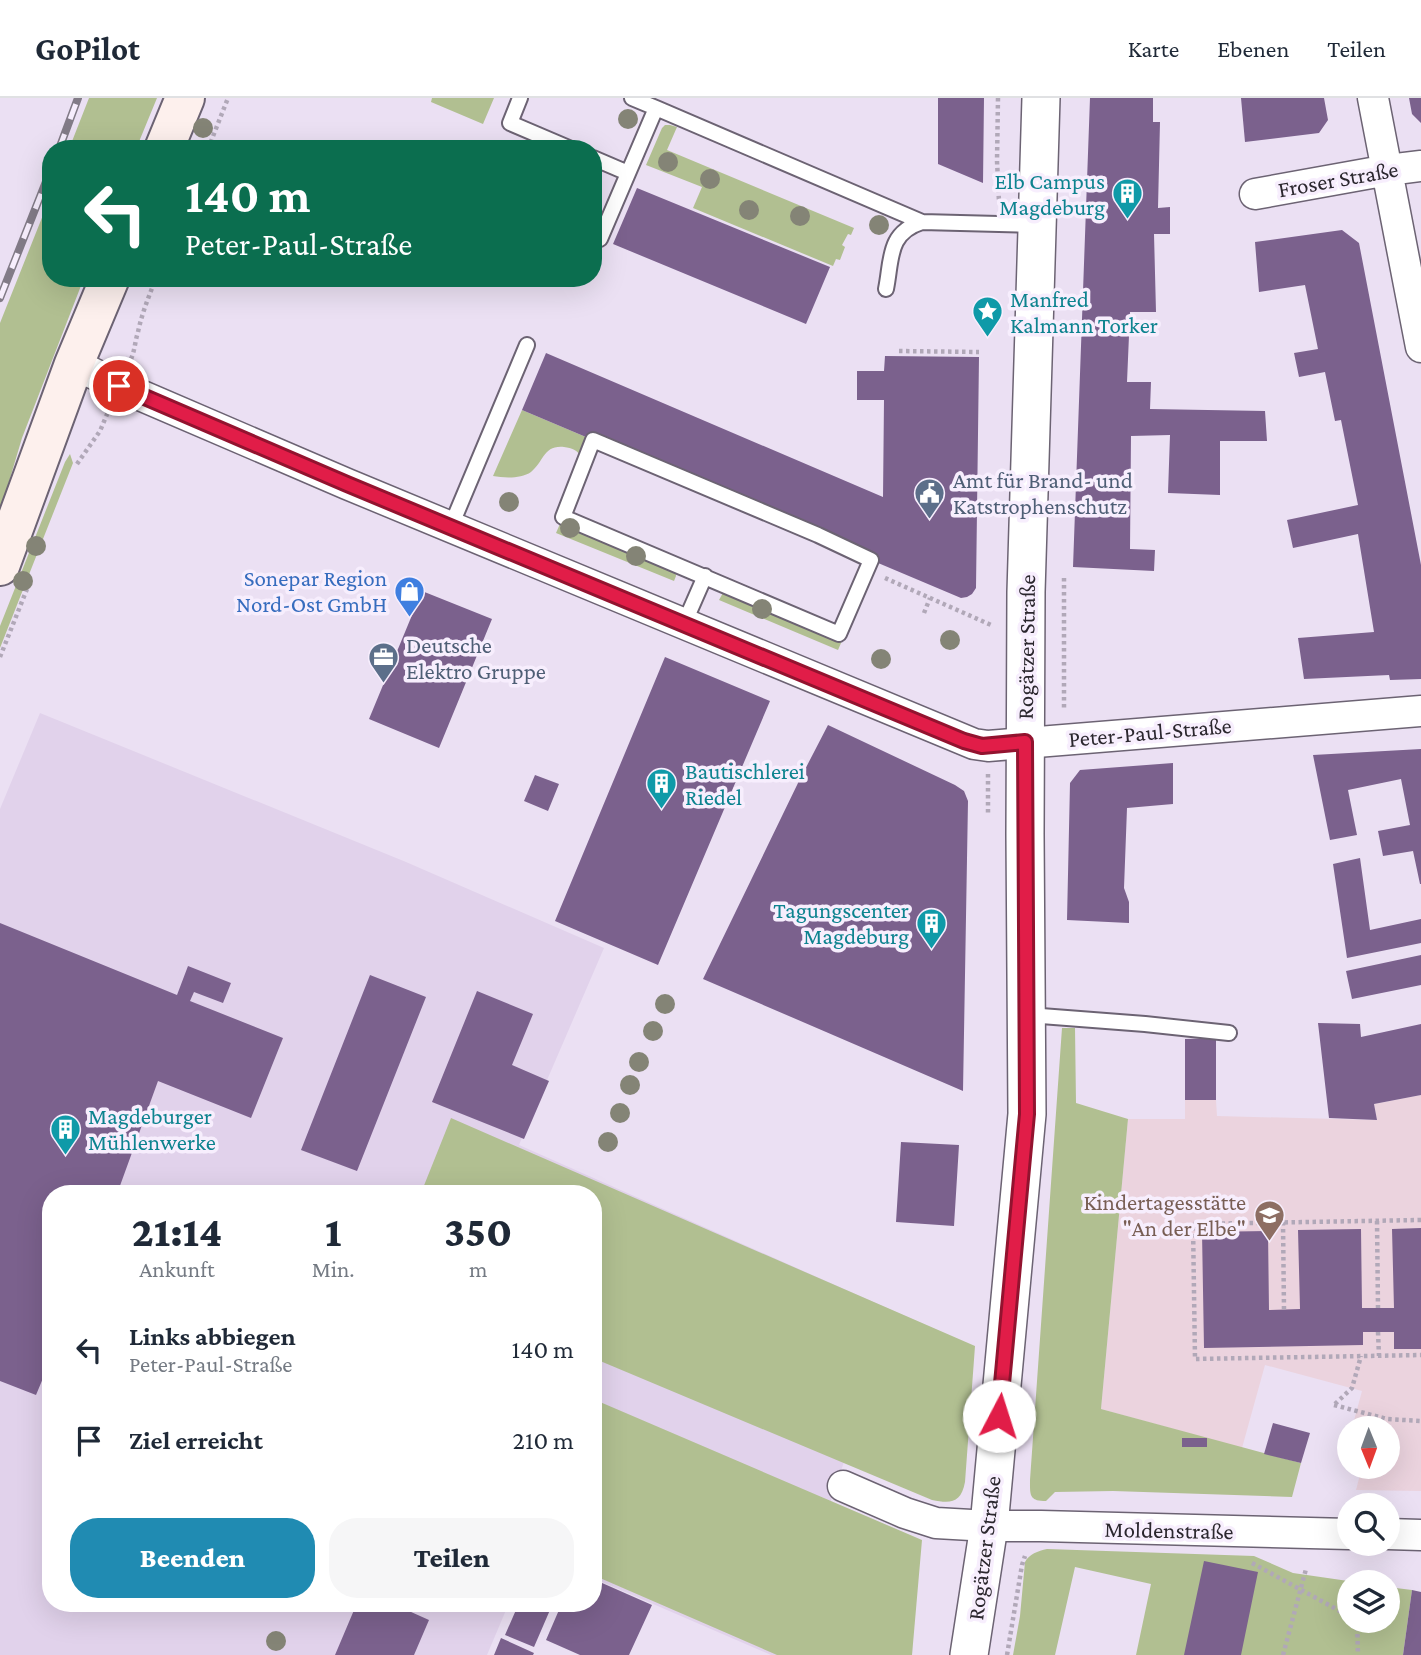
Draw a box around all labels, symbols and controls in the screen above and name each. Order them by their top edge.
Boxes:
text: GoPilot [35,30,140,67]
text: Karte [1128,35,1179,62]
text: Ebenen [1217,35,1289,62]
text: Teilen [1327,35,1386,62]
street label: Froser Straße [1276,156,1400,202]
icon: left [70,168,161,259]
text: 140 m [185,168,310,223]
place label: Elb Campus Magdeburg [994,168,1105,220]
building icon: Elb Campus Magdeburg [1111,177,1145,221]
text: Peter-Paul-Straße [185,226,412,262]
place label: Manfred Kalmann Torker [1010,286,1158,338]
place icon: Manfred Kalmann Torker [970,295,1004,339]
pin [89,356,149,416]
icon: arrive [100,367,138,405]
place label: Amt für Brand- und Katstrophenschutz [953,467,1133,519]
public building icon: Amt für Brand- und Katstrophenschutz [913,476,947,520]
place label: Sonepar Region Nord-Ost GmbH [236,565,387,617]
shop icon: Sonepar Region Nord-Ost GmbH [393,574,427,618]
street label: Rogätzer Straße [1012,574,1040,720]
place label: Deutsche Elektro Gruppe [406,632,546,684]
office icon: Deutsche Elektro Gruppe [366,641,400,685]
street label: Peter-Paul-Straße [1067,712,1233,752]
place label: Bautischlerei Riedel [685,758,805,810]
building icon: Bautischlerei Riedel [645,767,679,811]
place label: Tagungscenter Magdeburg [773,897,909,949]
building icon: Tagungscenter Magdeburg [915,906,949,950]
place label: Magdeburger Mühlenwerke [88,1103,216,1155]
building icon: Magdeburger Mühlenwerke [48,1112,82,1156]
place label: Kindertagesstätte "An der Elbe" [1083,1189,1246,1241]
school or university icon: Kindertagesstätte "An der Elbe" [1252,1198,1286,1242]
text: 21:14 [132,1208,222,1255]
text: 1 [325,1208,341,1255]
text: 350 [444,1208,512,1255]
text: Ankunft [139,1256,215,1282]
text: Min. [312,1256,355,1282]
text: m [469,1256,488,1282]
text: Links abbiegen [129,1322,296,1351]
icon: left [70,1331,108,1369]
text: 140 m [512,1335,574,1364]
text: Peter-Paul-Straße [129,1351,292,1377]
position arrow [962,1379,1036,1453]
north arrow [1337,1416,1400,1479]
map controls [1337,1416,1400,1633]
icon: arrive [70,1422,108,1460]
text: Ziel erreicht [129,1426,263,1455]
text: 210 m [513,1426,574,1455]
street label: Rogätzer Straße [962,1474,1006,1622]
button: search [1337,1493,1400,1556]
street label: Moldenstraße [1104,1516,1234,1544]
button: Beenden [70,1518,315,1598]
button: Teilen [329,1518,574,1598]
button: layers [1337,1570,1400,1633]

